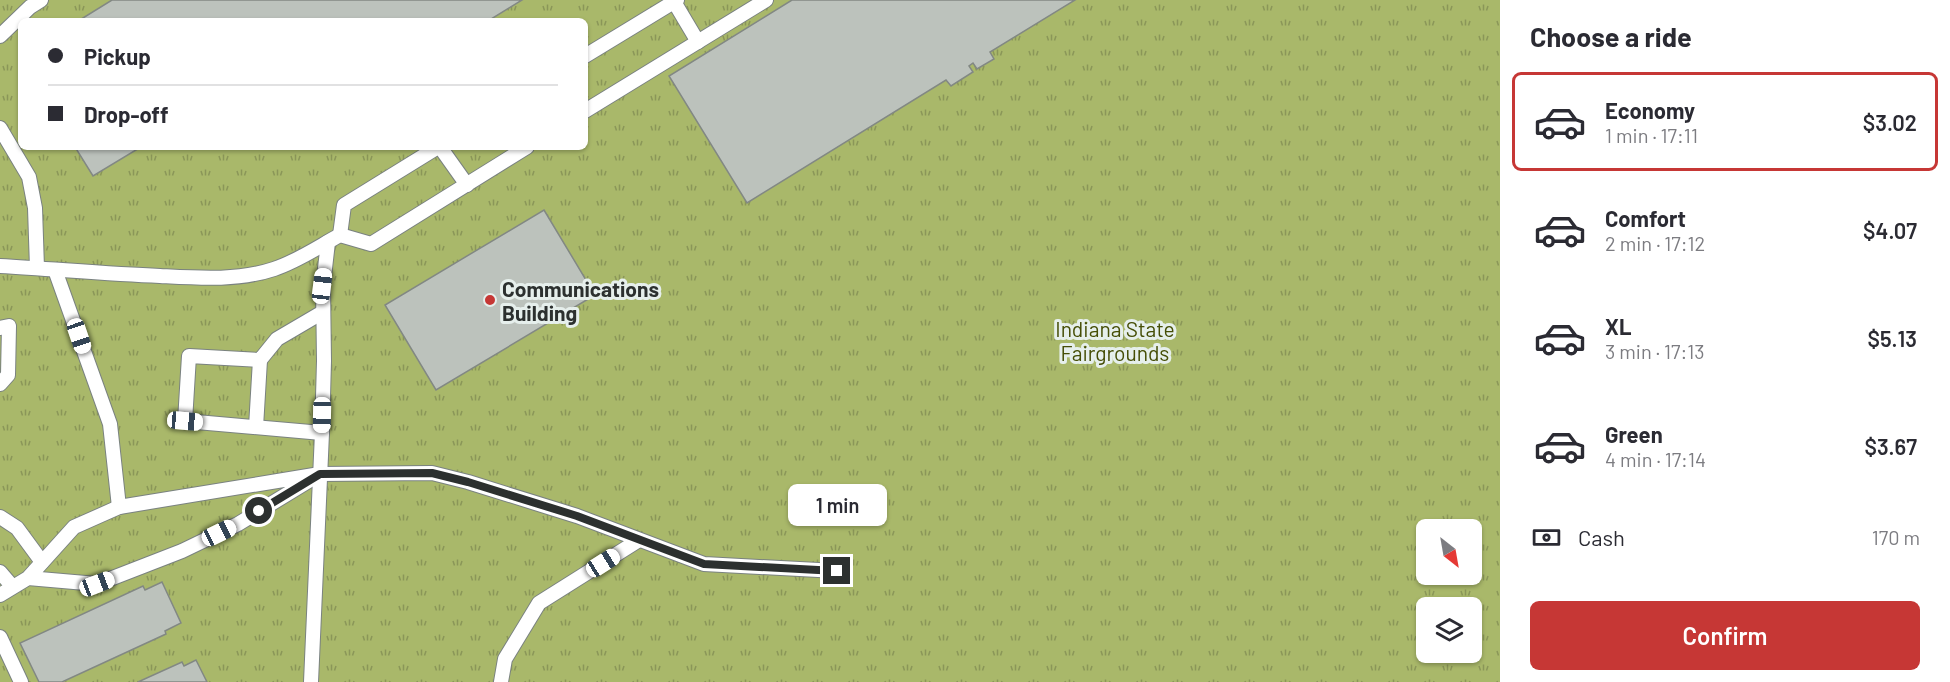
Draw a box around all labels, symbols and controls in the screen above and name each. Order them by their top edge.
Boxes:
text: Choose a ride [1530,20,1692,52]
text: Pickup [84,43,151,69]
icon: car [1533,95,1587,149]
text: Economy [1605,97,1695,123]
text: Drop-off [84,101,168,127]
text: $3.02 [1863,109,1917,135]
text: 1 min · 17:11 [1605,123,1698,147]
icon: car [1533,203,1587,257]
text: Comfort [1605,205,1686,231]
text: $4.07 [1863,217,1917,243]
text: 2 min · 17:12 [1605,231,1705,255]
car [311,267,333,305]
place label: Communications Building [502,276,659,325]
marker: Communications Building [483,293,497,307]
icon: car [1533,311,1587,365]
text: XL [1605,313,1631,339]
car [65,316,93,356]
park label: Indiana State Fairgrounds [1055,316,1175,365]
text: $5.13 [1867,325,1917,351]
text: 3 min · 17:13 [1605,339,1704,363]
car [313,397,331,433]
car [166,410,204,432]
icon: car [1533,419,1587,473]
text: Green [1605,421,1663,447]
text: $3.67 [1864,433,1917,459]
text: 4 min · 17:14 [1605,447,1706,471]
callout: 1 min [788,484,886,526]
text: 1 min [816,493,859,517]
route start [245,497,272,524]
car [199,517,239,549]
north arrow [1416,519,1482,585]
map controls [1416,519,1482,663]
icon: cash [1530,521,1563,554]
text: Cash [1578,524,1625,550]
text: 170 m [1872,525,1920,549]
car [583,546,623,580]
route end [823,557,850,584]
car [77,569,117,599]
button: layers [1416,597,1482,663]
button: Confirm [1530,601,1920,670]

